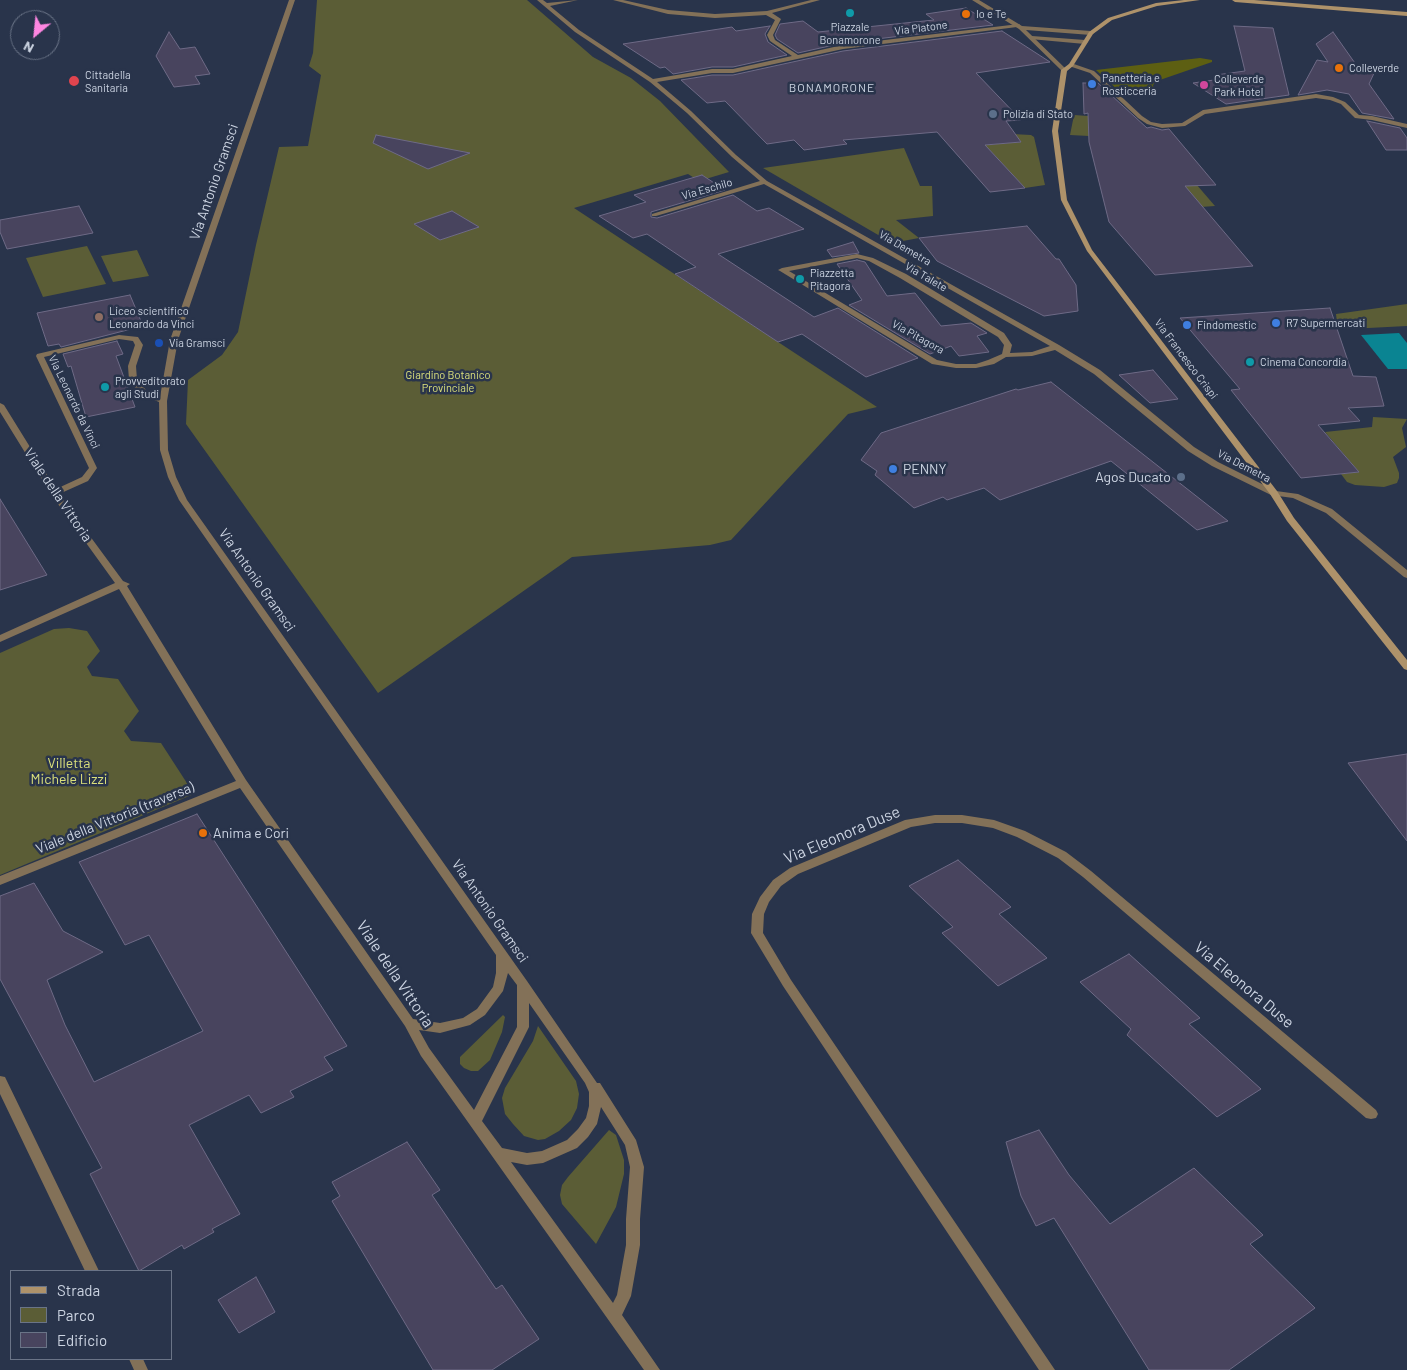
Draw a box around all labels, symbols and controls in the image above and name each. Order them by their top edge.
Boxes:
marker: Piazzale Bonamorone [844,7,856,19]
place label: Io e Te [976,7,1006,21]
marker: Io e Te [960,8,972,20]
north arrow [10,10,60,60]
street label: Via Platone [894,18,948,38]
place label: Piazzale Bonamorone [819,20,881,46]
text: N [20,38,36,57]
place label: Colleverde [1349,61,1399,75]
marker: Colleverde [1333,62,1345,74]
place label: Cittadella Sanitaria [85,68,131,94]
place label: Panetteria e Rosticceria [1102,71,1160,97]
place label: Colleverde Park Hotel [1214,72,1264,98]
marker: Cittadella Sanitaria [67,74,81,88]
marker: Panetteria e Rosticceria [1086,78,1098,90]
marker: Colleverde Park Hotel [1198,79,1210,91]
district label: BONAMORONE [788,81,876,95]
place label: Polizia di Stato [1003,107,1073,121]
marker: Polizia di Stato [987,108,999,120]
street label: Via Antonio Gramsci [186,122,242,242]
street label: Via Eschilo [680,175,734,203]
street label: Via Demetra [877,228,933,268]
street label: Via Talete [902,260,950,294]
place label: Piazzetta Pitagora [810,266,854,292]
marker: Piazzetta Pitagora [794,273,806,285]
place label: Liceo scientifico Leonardo da Vinci [109,304,194,330]
marker: Liceo scientifico Leonardo da Vinci [93,311,105,323]
street label: Via Francesco Crispi [1152,316,1220,402]
place label: R7 Supermercati [1286,316,1365,330]
street label: Via Pitagora [890,317,946,357]
marker: R7 Supermercati [1270,317,1282,329]
place label: Findomestic [1197,318,1256,332]
marker: Findomestic [1181,319,1193,331]
place label: Via Gramsci [169,336,225,350]
marker: Via Gramsci [153,337,165,349]
street label: Via Leonardo da Vinci [46,353,102,451]
place label: Cinema Concordia [1260,355,1347,369]
marker: Cinema Concordia [1244,356,1256,368]
park label: Giardino Botanico Provinciale [406,368,490,394]
place label: Provveditorato agli Studi [115,374,185,400]
marker: Provveditorato agli Studi [99,381,111,393]
street label: Viale della Vittoria [21,445,95,545]
street label: Via Demetra [1215,447,1273,485]
place label: PENNY [903,461,946,477]
marker: PENNY [887,463,899,475]
place label: Agos Ducato [1095,469,1171,485]
marker: Agos Ducato [1175,471,1187,483]
street label: Via Antonio Gramsci [215,525,299,635]
park label: Villetta Michele Lizzi [31,755,107,788]
street label: Viale della Vittoria (traversa) [33,778,197,858]
street label: Via Eleonora Duse [781,802,903,868]
place label: Anima e Cori [213,825,289,841]
marker: Anima e Cori [197,827,209,839]
street label: Via Antonio Gramsci [448,856,532,966]
street label: Viale della Vittoria [352,917,438,1031]
street label: Via Eleonora Duse [1190,938,1298,1032]
legend [10,1270,172,1360]
text: Strada [57,1281,100,1299]
text: Parco [57,1306,95,1324]
text: Edificio [57,1331,107,1349]

